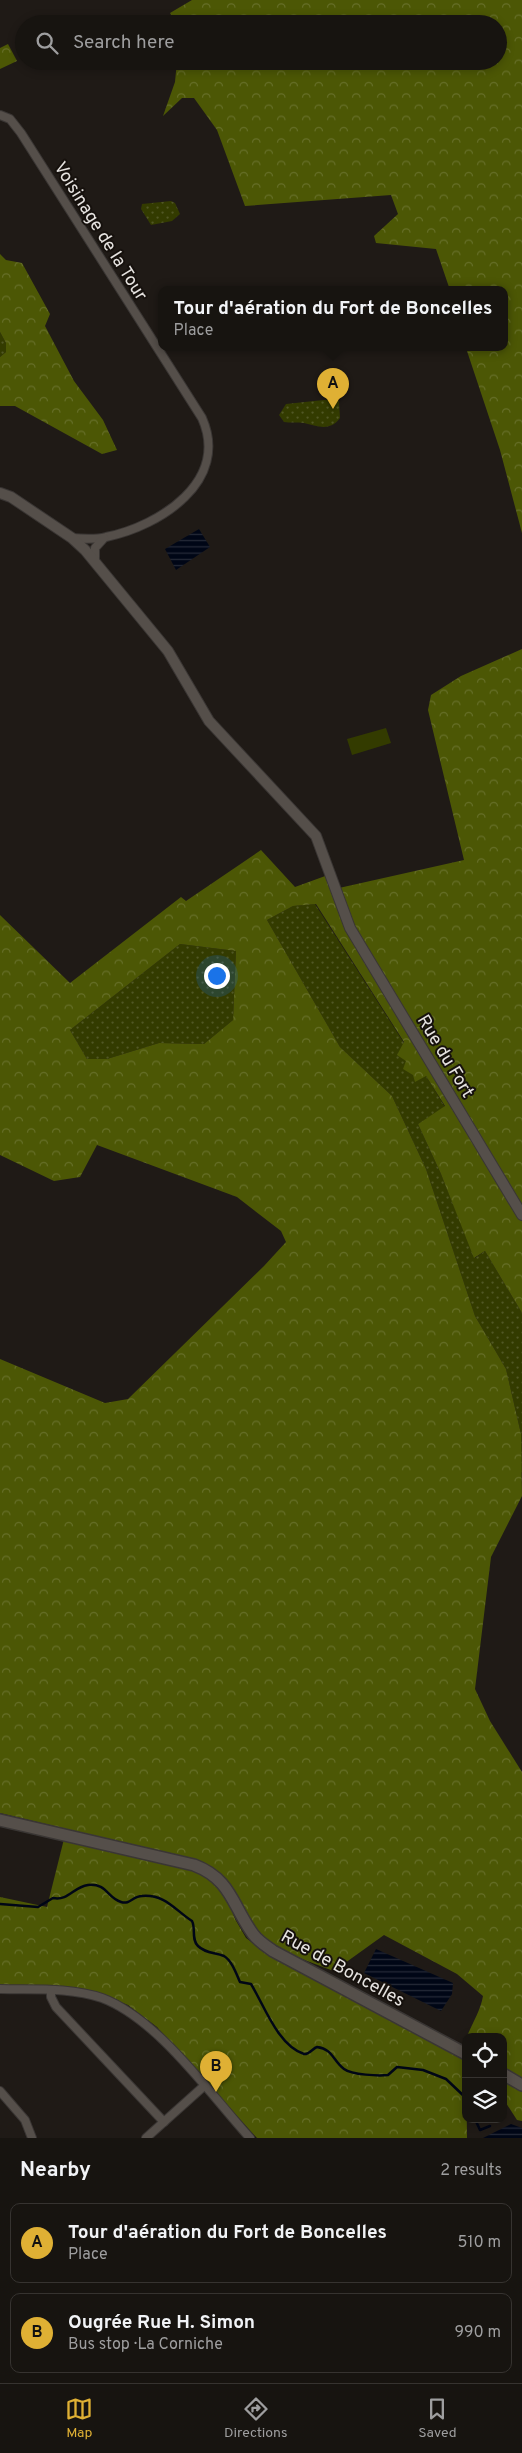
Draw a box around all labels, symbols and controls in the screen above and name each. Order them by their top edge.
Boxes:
search box [15,15,507,70]
icon: search [33,29,61,57]
text: Search here [73,31,175,55]
street label: Voisinage de la Tour [48,158,152,306]
popup [158,286,508,351]
text: Tour d'aération du Fort de Boncelles [174,297,492,321]
text: Place [174,321,213,341]
pin: A [317,368,349,409]
your location [204,963,230,989]
street label: Rue du Fort [411,1011,478,1102]
street label: Rue de Boncelles [276,1926,408,2013]
map controls [462,2033,507,2123]
button: locate [462,2033,507,2078]
pin: B [200,2051,232,2092]
button: layers [462,2078,507,2123]
text: Nearby [20,2157,91,2184]
text: 2 results [440,2161,502,2181]
text: Tour d'aération du Fort de Boncelles [68,2221,387,2245]
text: A [31,2233,43,2253]
text: 510 m [458,2233,501,2253]
text: Place [68,2245,108,2265]
text: Ougrée Rue H. Simon [68,2311,255,2335]
text: B [31,2323,43,2343]
text: 990 m [454,2323,501,2343]
text: Bus stop · La Corniche [68,2335,223,2355]
tab: Map [65,2395,93,2442]
tab: Directions [224,2395,288,2442]
tab: Saved [418,2395,457,2442]

